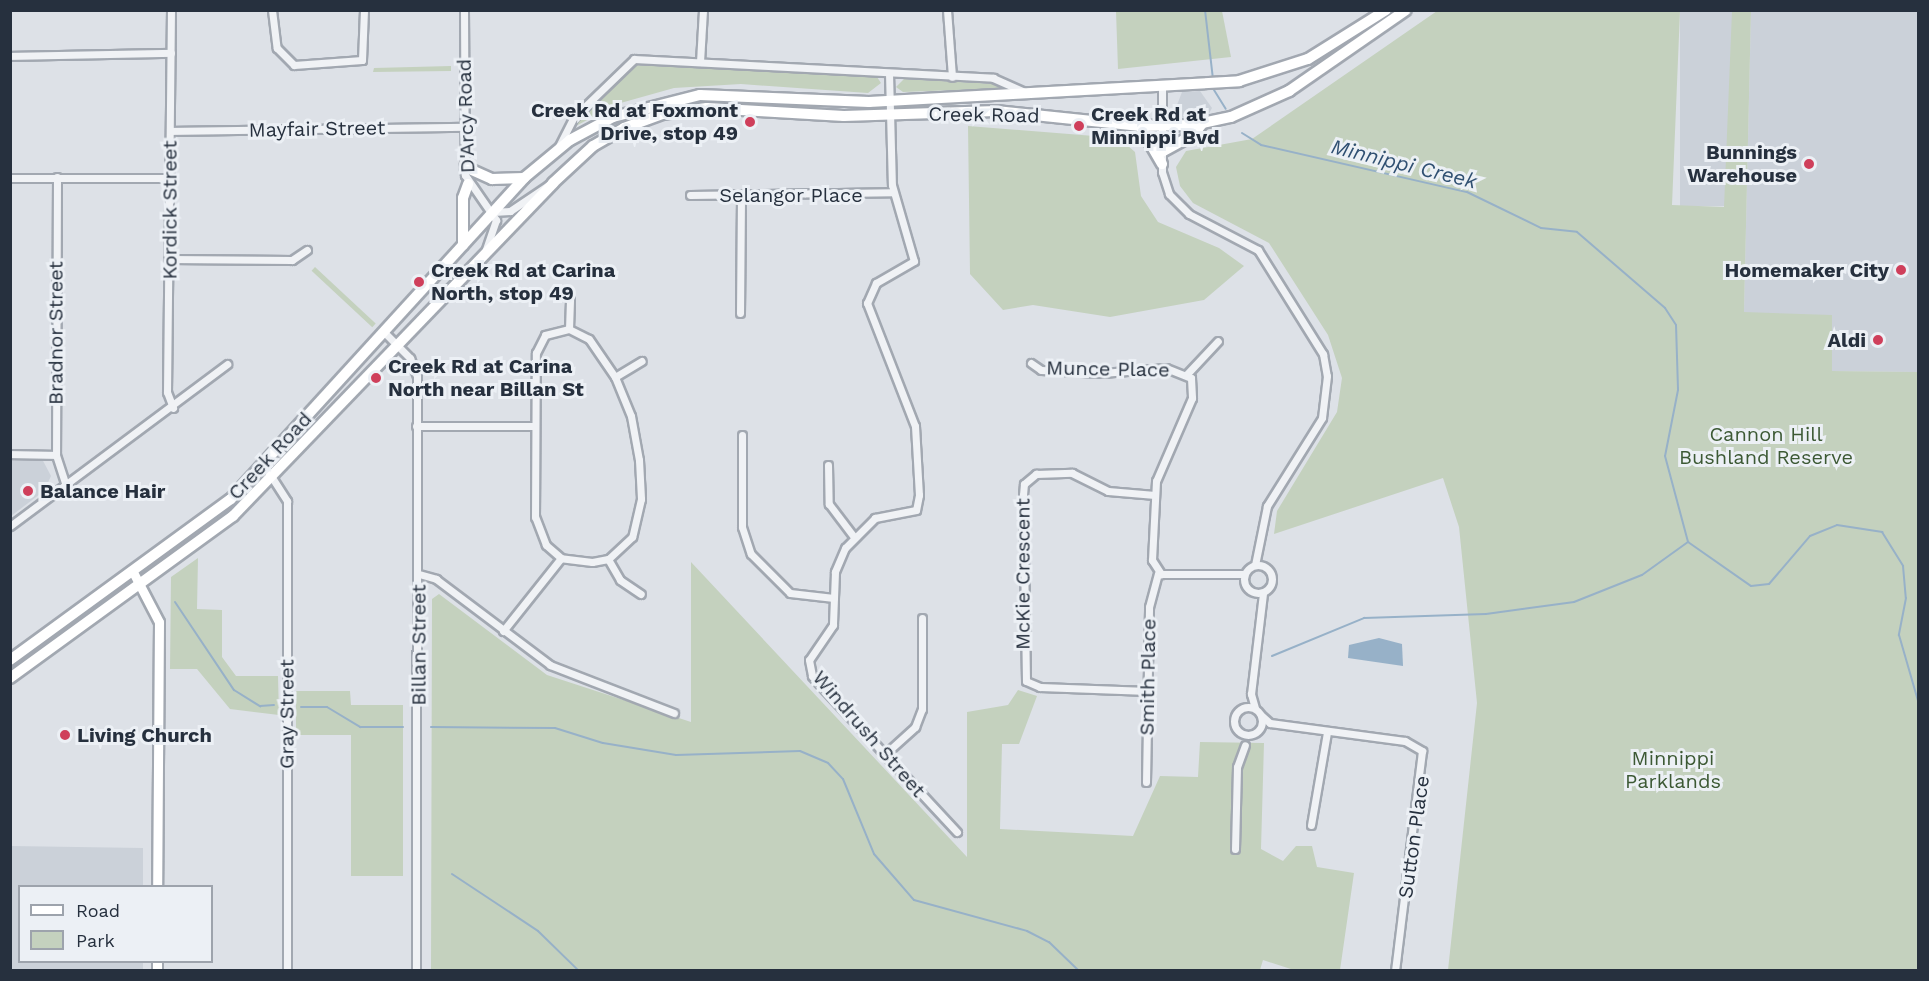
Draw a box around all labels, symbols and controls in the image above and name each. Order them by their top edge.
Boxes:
street label: D'Arcy Road [452,58,480,174]
place label: Creek Rd at Foxmont Drive, stop 49 [531,98,738,145]
street label: Creek Road [928,102,1040,128]
place label: Creek Rd at Minnippi Bvd [1091,102,1220,149]
marker: Creek Rd at Foxmont Drive, stop 49 [743,115,757,129]
street label: Mayfair Street [248,116,386,142]
marker: Creek Rd at Minnippi Bvd [1072,119,1086,133]
water label: Minnippi Creek [1329,134,1479,194]
street label: Kordick Street [158,140,182,280]
place label: Bunnings Warehouse [1687,140,1797,187]
marker: Bunnings Warehouse [1802,157,1816,171]
street label: Selangor Place [719,183,863,207]
place label: Creek Rd at Carina North, stop 49 [431,258,616,305]
place label: Homemaker City [1724,258,1889,282]
street label: Bradnor Street [44,261,68,405]
marker: Homemaker City [1894,263,1908,277]
marker: Creek Rd at Carina North, stop 49 [412,275,426,289]
place label: Aldi [1828,328,1866,352]
marker: Aldi [1871,333,1885,347]
place label: Creek Rd at Carina North near Billan St [388,354,584,401]
street label: Munce Place [1046,356,1170,382]
marker: Creek Rd at Carina North near Billan St [369,371,383,385]
street label: Creek Road [223,407,317,505]
park label: Cannon Hill Bushland Reserve [1679,423,1853,470]
place label: Balance Hair [40,479,165,503]
marker: Balance Hair [21,484,35,498]
street label: McKie Crescent [1011,498,1035,650]
street label: Billan Street [407,584,431,706]
street label: Smith Place [1135,618,1161,736]
street label: Gray Street [275,659,299,769]
street label: Windrush Street [807,666,931,802]
place label: Living Church [77,723,212,747]
marker: Living Church [58,728,72,742]
park label: Minnippi Parklands [1625,746,1721,793]
street label: Sutton Place [1393,774,1435,900]
legend [18,885,213,963]
text: Road [76,900,120,921]
text: Park [76,930,115,951]

